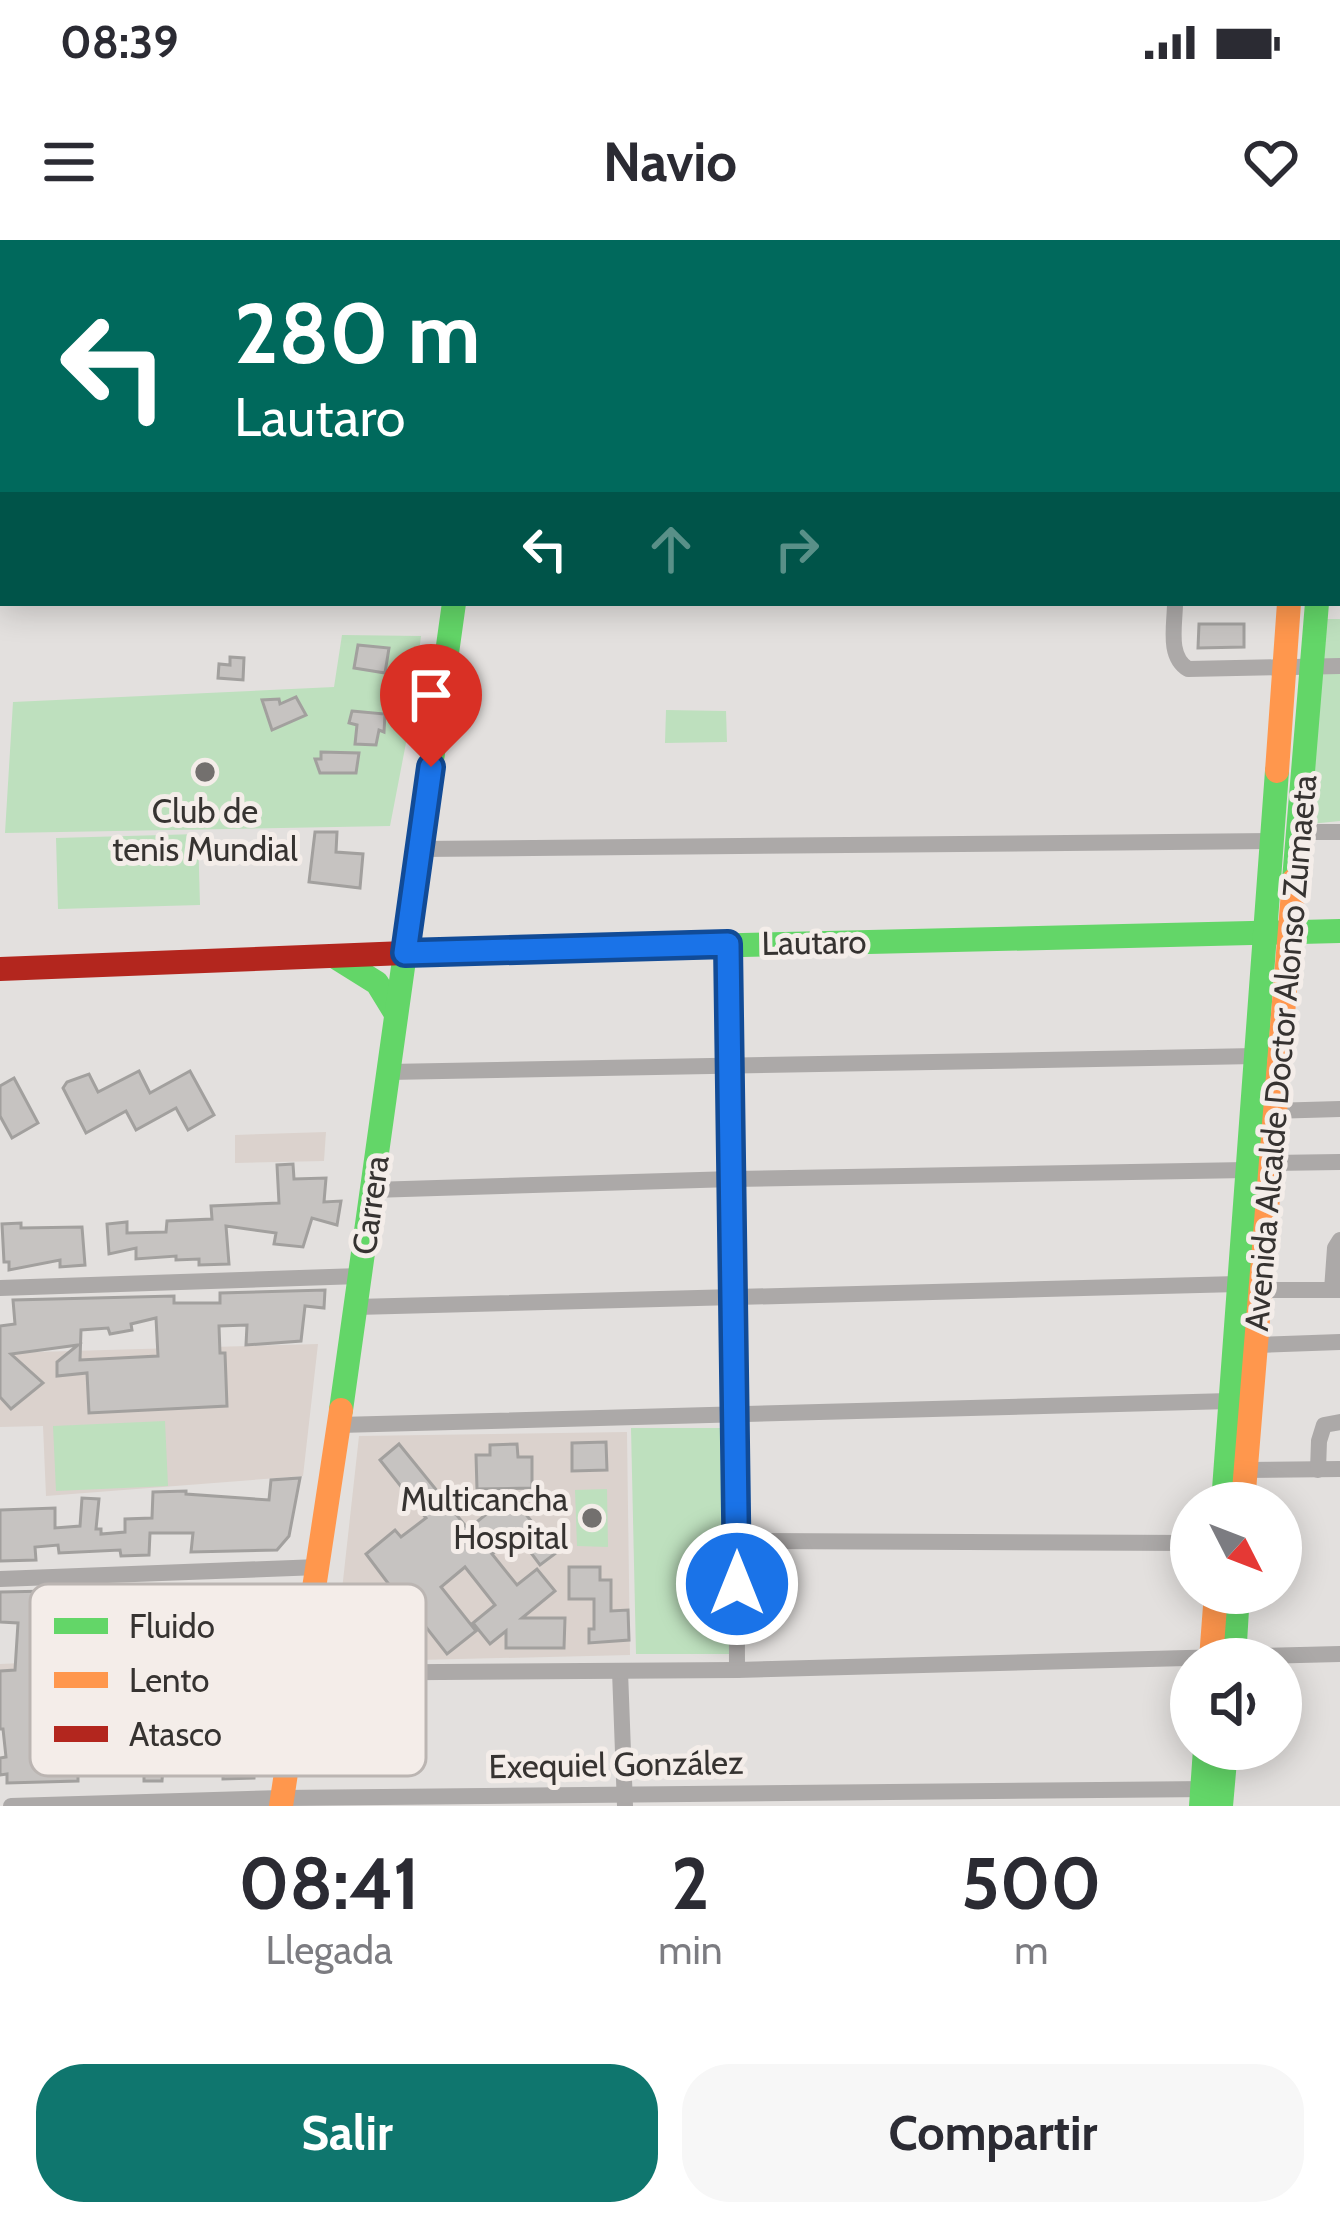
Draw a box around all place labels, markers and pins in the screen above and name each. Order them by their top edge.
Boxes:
pin [380,644,482,767]
marker: Club de tenis Mundial [192,759,218,785]
place label: Club de tenis Mundial [112,791,298,869]
place label: Multicancha Hospital [401,1479,568,1557]
marker: Multicancha Hospital [579,1505,605,1531]

